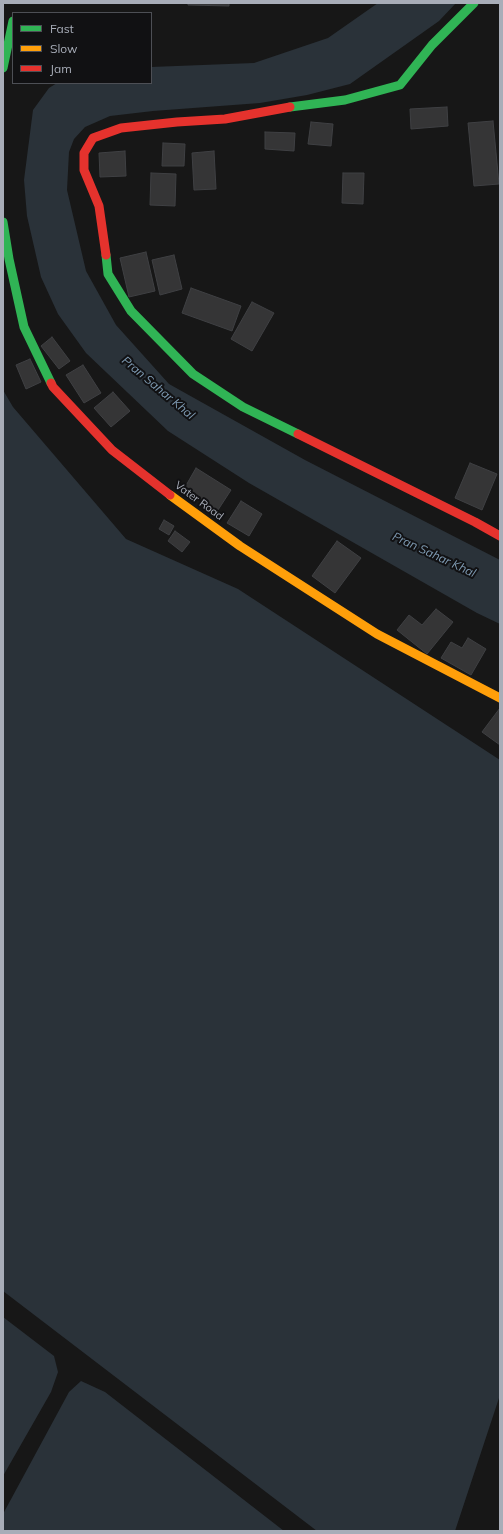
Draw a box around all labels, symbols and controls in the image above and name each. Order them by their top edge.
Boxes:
legend [12,12,152,84]
text: Fast [50,21,74,36]
text: Slow [50,41,78,56]
text: Jam [50,61,72,76]
water label: Pran Sahar Khal [119,353,197,423]
street label: Vater Road [172,479,226,523]
water label: Pran Sahar Khal [390,529,478,581]

